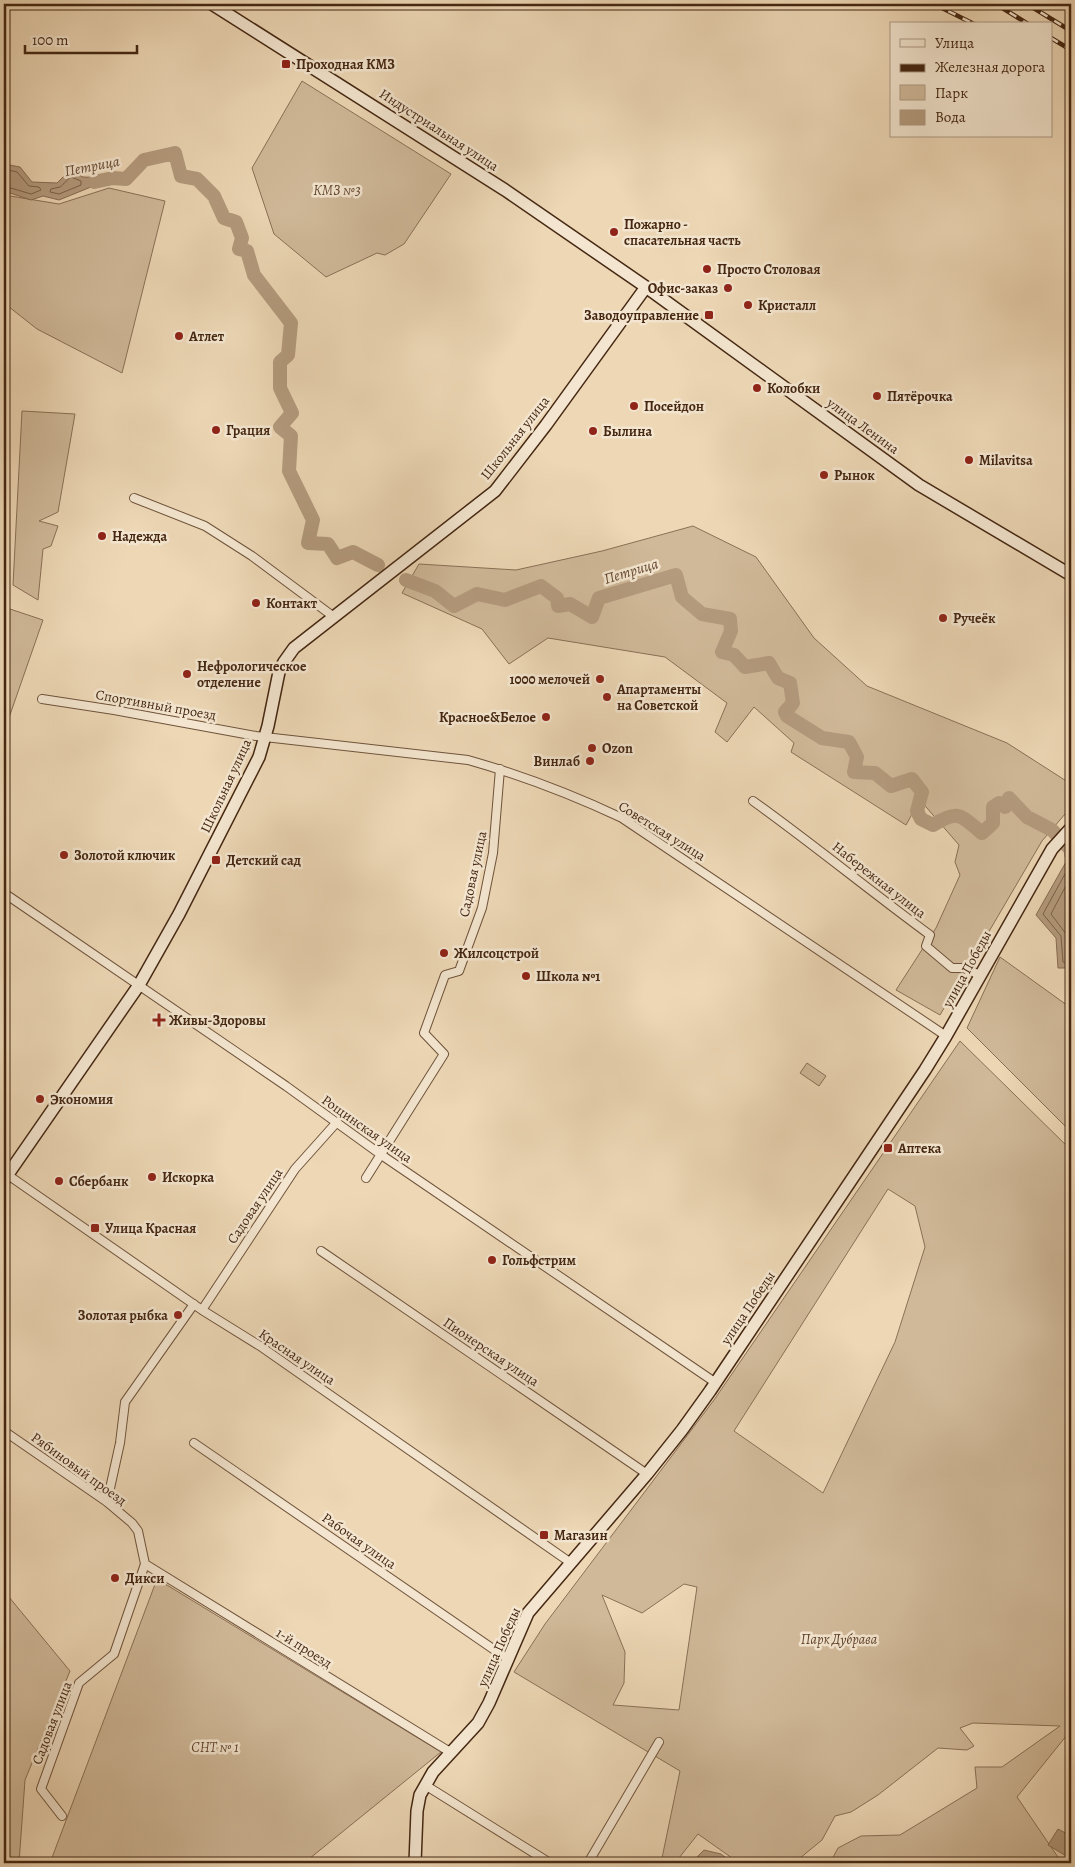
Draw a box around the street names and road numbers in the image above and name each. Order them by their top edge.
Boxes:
street label: Индустриальная улица [376,84,503,176]
street label: Школьная улица [476,392,554,484]
street label: улица Ленина [822,393,903,459]
street label: Спортивный проезд [94,685,218,725]
street label: Школьная улица [196,735,256,836]
street label: Советская улица [615,797,710,866]
street label: Садовая улица [455,829,492,919]
street label: Набережная улица [828,837,930,923]
street label: улица Победы [938,927,996,1012]
street label: Рощинская улица [318,1091,417,1168]
street label: Садовая улица [223,1164,288,1248]
street label: улица Победы [716,1267,780,1349]
street label: Пионерская улица [439,1313,543,1391]
street label: Красная улица [255,1324,339,1390]
street label: Рябиновый проезд [27,1428,131,1510]
street label: Рабочая улица [318,1508,400,1574]
street label: улица Победы [473,1604,525,1691]
street label: 1-й проезд [272,1623,336,1673]
street label: Садовая улица [27,1678,77,1767]

